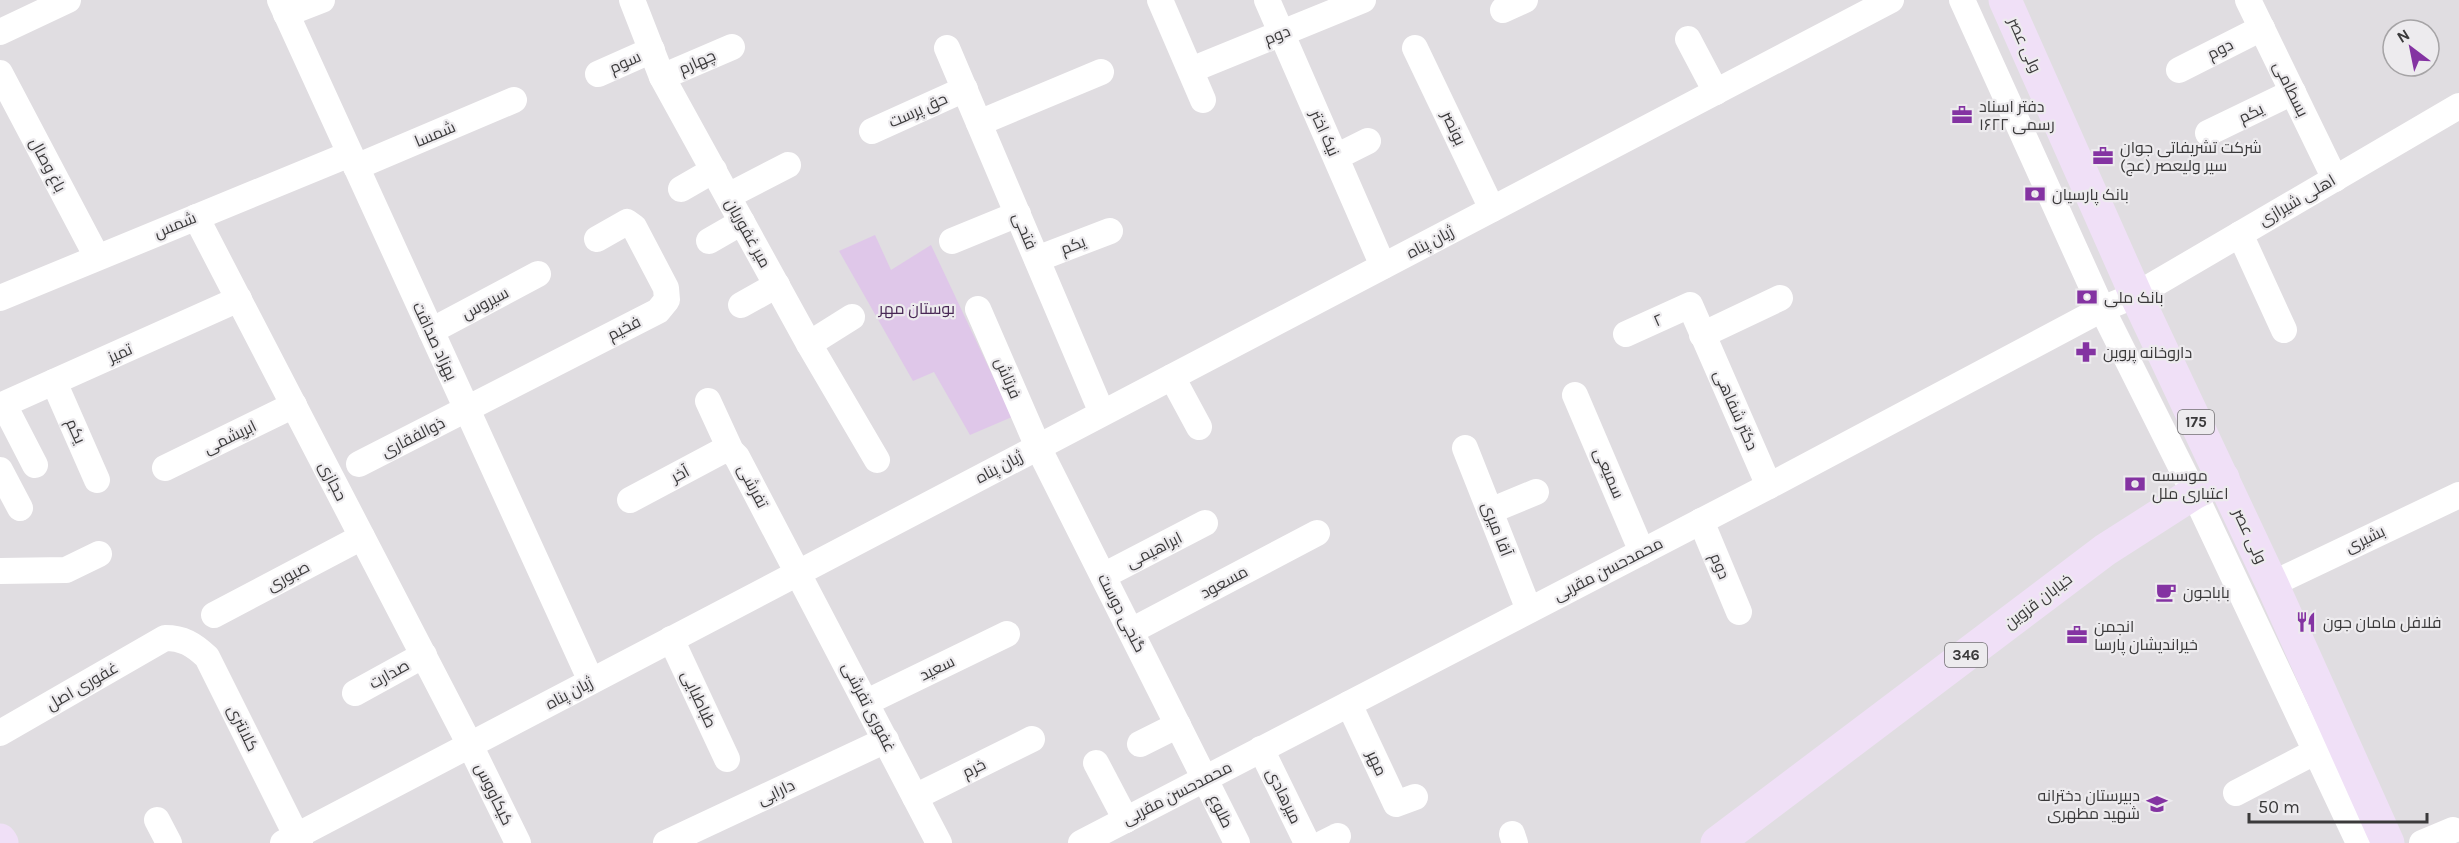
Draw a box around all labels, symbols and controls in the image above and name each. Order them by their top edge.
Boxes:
street label: ولی عصر [2003,14,2046,76]
north arrow [2381,18,2441,78]
street label: دوم [1261,21,1294,51]
text: N [2393,25,2413,47]
street label: دوم [2204,35,2237,65]
street label: چهارم [676,46,719,80]
street label: سوم [606,47,645,79]
street label: بسطامی [2269,58,2313,120]
street label: حق پرست [886,89,951,133]
place label: دفتر اسناد رسمی ۱۶۲۲ [1979,97,2055,135]
street label: یکم [2235,99,2268,129]
office icon: دفتر اسناد رسمی ۱۶۲۲ [1950,103,1974,127]
street label: نیک اختر [1306,106,1344,159]
street label: بونصر [1437,107,1470,148]
street label: شمسا [412,117,458,151]
street label: باغ وصال [24,135,70,196]
place label: شرکت تشریفاتی جوان سیر ولیعصر (عج) [2120,138,2262,177]
office icon: شرکت تشریفاتی جوان سیر ولیعصر (عج) [2091,144,2115,168]
street label: اهلی شیرازی [2255,170,2339,230]
bank icon: بانک پارسیان [2023,182,2047,206]
place label: بانک پارسیان [2052,185,2129,206]
street label: میر غفوریان [720,195,775,271]
street label: شمس [151,208,199,243]
street label: فتحی [1008,210,1041,253]
street label: ژیان پناه [1403,221,1458,264]
street label: یکم [1058,231,1090,260]
street label: سیروس [458,283,512,324]
bank icon: بانک ملی [2075,285,2099,309]
place label: بانک ملی [2104,288,2163,308]
street label: بهزاد صداقت [408,299,461,384]
park label: بوستان مهر [878,299,955,319]
street label: ۲ [1650,310,1666,330]
street label: فخیم [604,312,645,346]
street label: تمیز [104,339,136,367]
pharmacy icon: داروخانه پروین [2074,340,2098,364]
place label: داروخانه پروین [2103,343,2192,364]
street label: فرتاش [990,355,1025,402]
street label: دکتر شفاهی [1709,367,1762,454]
road number: 175 [2178,410,2214,434]
street label: ذوالفقاری [378,413,448,462]
street label: یکم [60,416,90,448]
street label: ابریشمی [201,416,260,459]
street label: سمیعی [1589,445,1628,502]
street label: ژیان پناه [972,446,1027,489]
street label: حجازی [314,458,351,504]
street label: آخر [667,461,693,487]
street label: تفرشی [733,461,773,512]
place label: موسسه اعتباری ملل [2152,466,2229,504]
bank icon: موسسه اعتباری ملل [2123,472,2147,496]
street label: آقا میری [1477,499,1516,560]
street label: ولی عصر [2228,505,2271,567]
street label: بشیری [2342,521,2388,558]
street label: ابراهیمی [1123,528,1186,573]
street label: محمدحسن مقربی [1550,533,1666,606]
street label: دوم [1704,550,1734,583]
street label: صبوری [263,557,313,596]
street label: مسعود [1197,562,1251,602]
street label: خیابان قزوین [2000,569,2076,634]
street label: گنجی دوست [1093,570,1150,656]
cafe icon: باباجون [2154,580,2178,604]
place label: باباجون [2183,583,2230,603]
restaurant icon: فلافل مامان جون [2294,610,2318,634]
place label: فلافل مامان جون [2323,613,2441,633]
place label: انجمن خیراندیشان پارسا [2094,617,2198,656]
office icon: انجمن خیراندیشان پارسا [2065,623,2089,647]
road number: 346 [1945,643,1987,667]
street label: سعید [916,651,958,685]
street label: صدارت [366,655,412,693]
street label: غفوری اصل [43,658,122,715]
street label: غفوری تفرشی [837,659,900,755]
street label: طباطبایی [677,667,721,731]
street label: ژیان پناه [542,672,597,715]
street label: کلانتری [223,702,262,755]
street label: مهر [1362,746,1391,779]
street label: خرم [959,754,990,784]
street label: محمدحسن مقربی [1119,757,1235,830]
street label: کیکاووس [470,760,517,829]
street label: میرهادی [1262,765,1306,827]
street label: دارابی [754,775,798,810]
place label: دبیرستان دخترانه شهید مطهری [2037,786,2140,824]
scale bar [2249,786,2428,824]
street label: طلوع [1203,791,1237,832]
school or university icon: دبیرستان دخترانه شهید مطهری [2145,792,2169,816]
text: 50 m [2258,796,2300,818]

